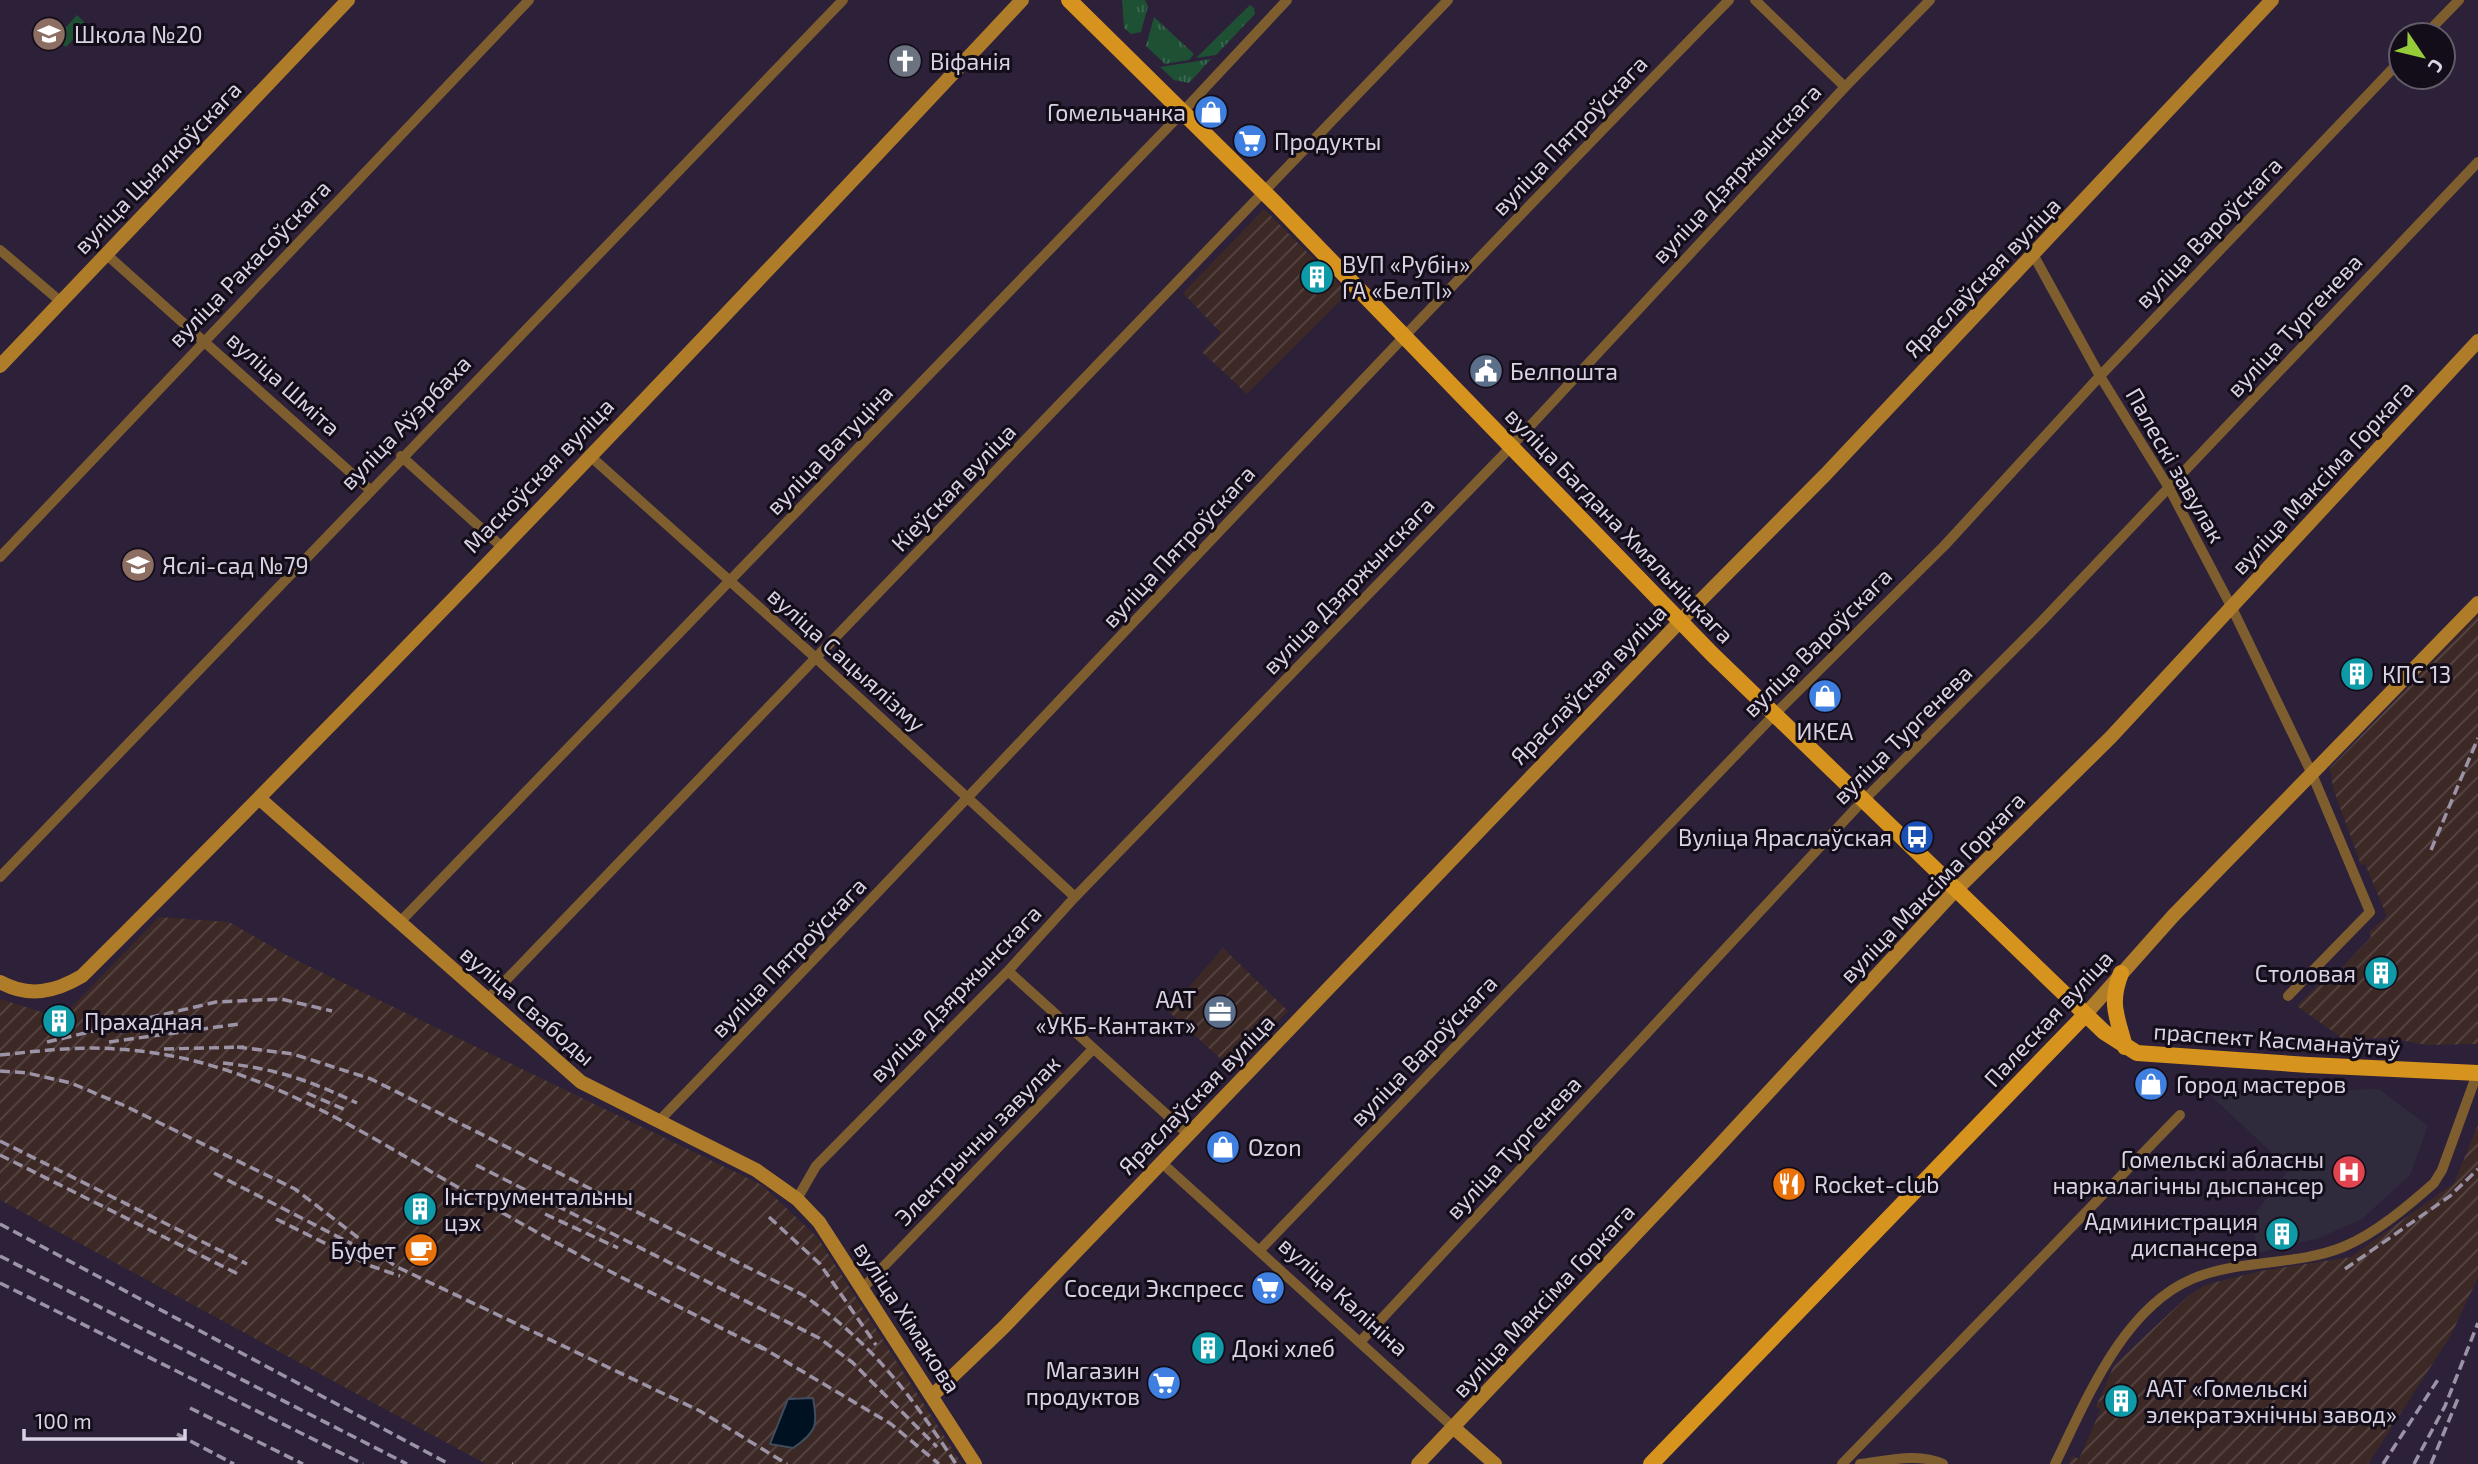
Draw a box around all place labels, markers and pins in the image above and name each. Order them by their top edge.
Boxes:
school or university icon: Школа №20 [30,15,68,53]
place label: Школа №20 [74,20,203,48]
church icon: Віфанія [886,42,924,80]
place label: Віфанія [930,47,1011,75]
shop icon: Гомельчанка [1192,93,1230,131]
place label: Гомельчанка [1047,98,1186,126]
supermarket icon: Продукты [1231,122,1269,160]
place label: Продукты [1274,127,1381,156]
place label: ВУП «Рубін» ГА «БелТІ» [1342,250,1470,304]
building icon: ВУП «Рубін» ГА «БелТІ» [1298,258,1336,296]
public building icon: Белпошта [1467,352,1505,390]
place label: Белпошта [1510,357,1618,385]
school or university icon: Яслі-сад №79 [119,546,157,584]
place label: Яслі-сад №79 [162,551,309,579]
building icon: КПС 13 [2338,655,2376,693]
place label: КПС 13 [2382,660,2451,688]
shop icon: ИКЕА [1806,677,1844,715]
place label: ИКЕА [1797,717,1854,745]
bus stop icon: Вуліца Яраслаўская [1898,818,1936,856]
place label: Вуліца Яраслаўская [1678,823,1892,852]
building icon: Столовая [2362,954,2400,992]
place label: Столовая [2255,959,2356,987]
place label: ААТ «УКБ-Кантакт» [1035,985,1196,1039]
office icon: ААТ «УКБ-Кантакт» [1201,993,1239,1031]
building icon: Прахадная [40,1002,78,1040]
place label: Прахадная [84,1007,202,1035]
shop icon: Город мастеров [2132,1065,2170,1103]
place label: Город мастеров [2176,1070,2346,1098]
shop icon: Ozon [1204,1128,1242,1166]
place label: Ozon [1248,1133,1302,1161]
place label: Гомельскі абласны наркалагічны дыспансер [2052,1145,2324,1199]
hospital icon: Гомельскі абласны наркалагічны дыспансер [2330,1153,2368,1191]
restaurant icon: Rocket-club [1770,1165,1808,1203]
place label: Rocket-club [1814,1170,1939,1198]
place label: Інструментальны цэх [444,1182,633,1236]
building icon: Інструментальны цэх [401,1190,439,1228]
place label: Администрация диспансера [2084,1207,2258,1261]
building icon: Администрация диспансера [2263,1215,2301,1253]
cafe icon: Буфет [402,1231,440,1269]
place label: Буфет [331,1236,396,1265]
supermarket icon: Соседи Экспресс [1249,1269,1287,1307]
place label: Соседи Экспресс [1064,1274,1244,1302]
building icon: Докі хлеб [1189,1329,1227,1367]
place label: Докі хлеб [1232,1334,1335,1362]
place label: Магазин продуктов [1026,1356,1140,1411]
supermarket icon: Магазин продуктов [1145,1364,1183,1402]
place label: ААТ «Гомельскі элекратэхнічны завод» [2146,1374,2397,1428]
building icon: ААТ «Гомельскі элекратэхнічны завод» [2102,1382,2140,1420]

